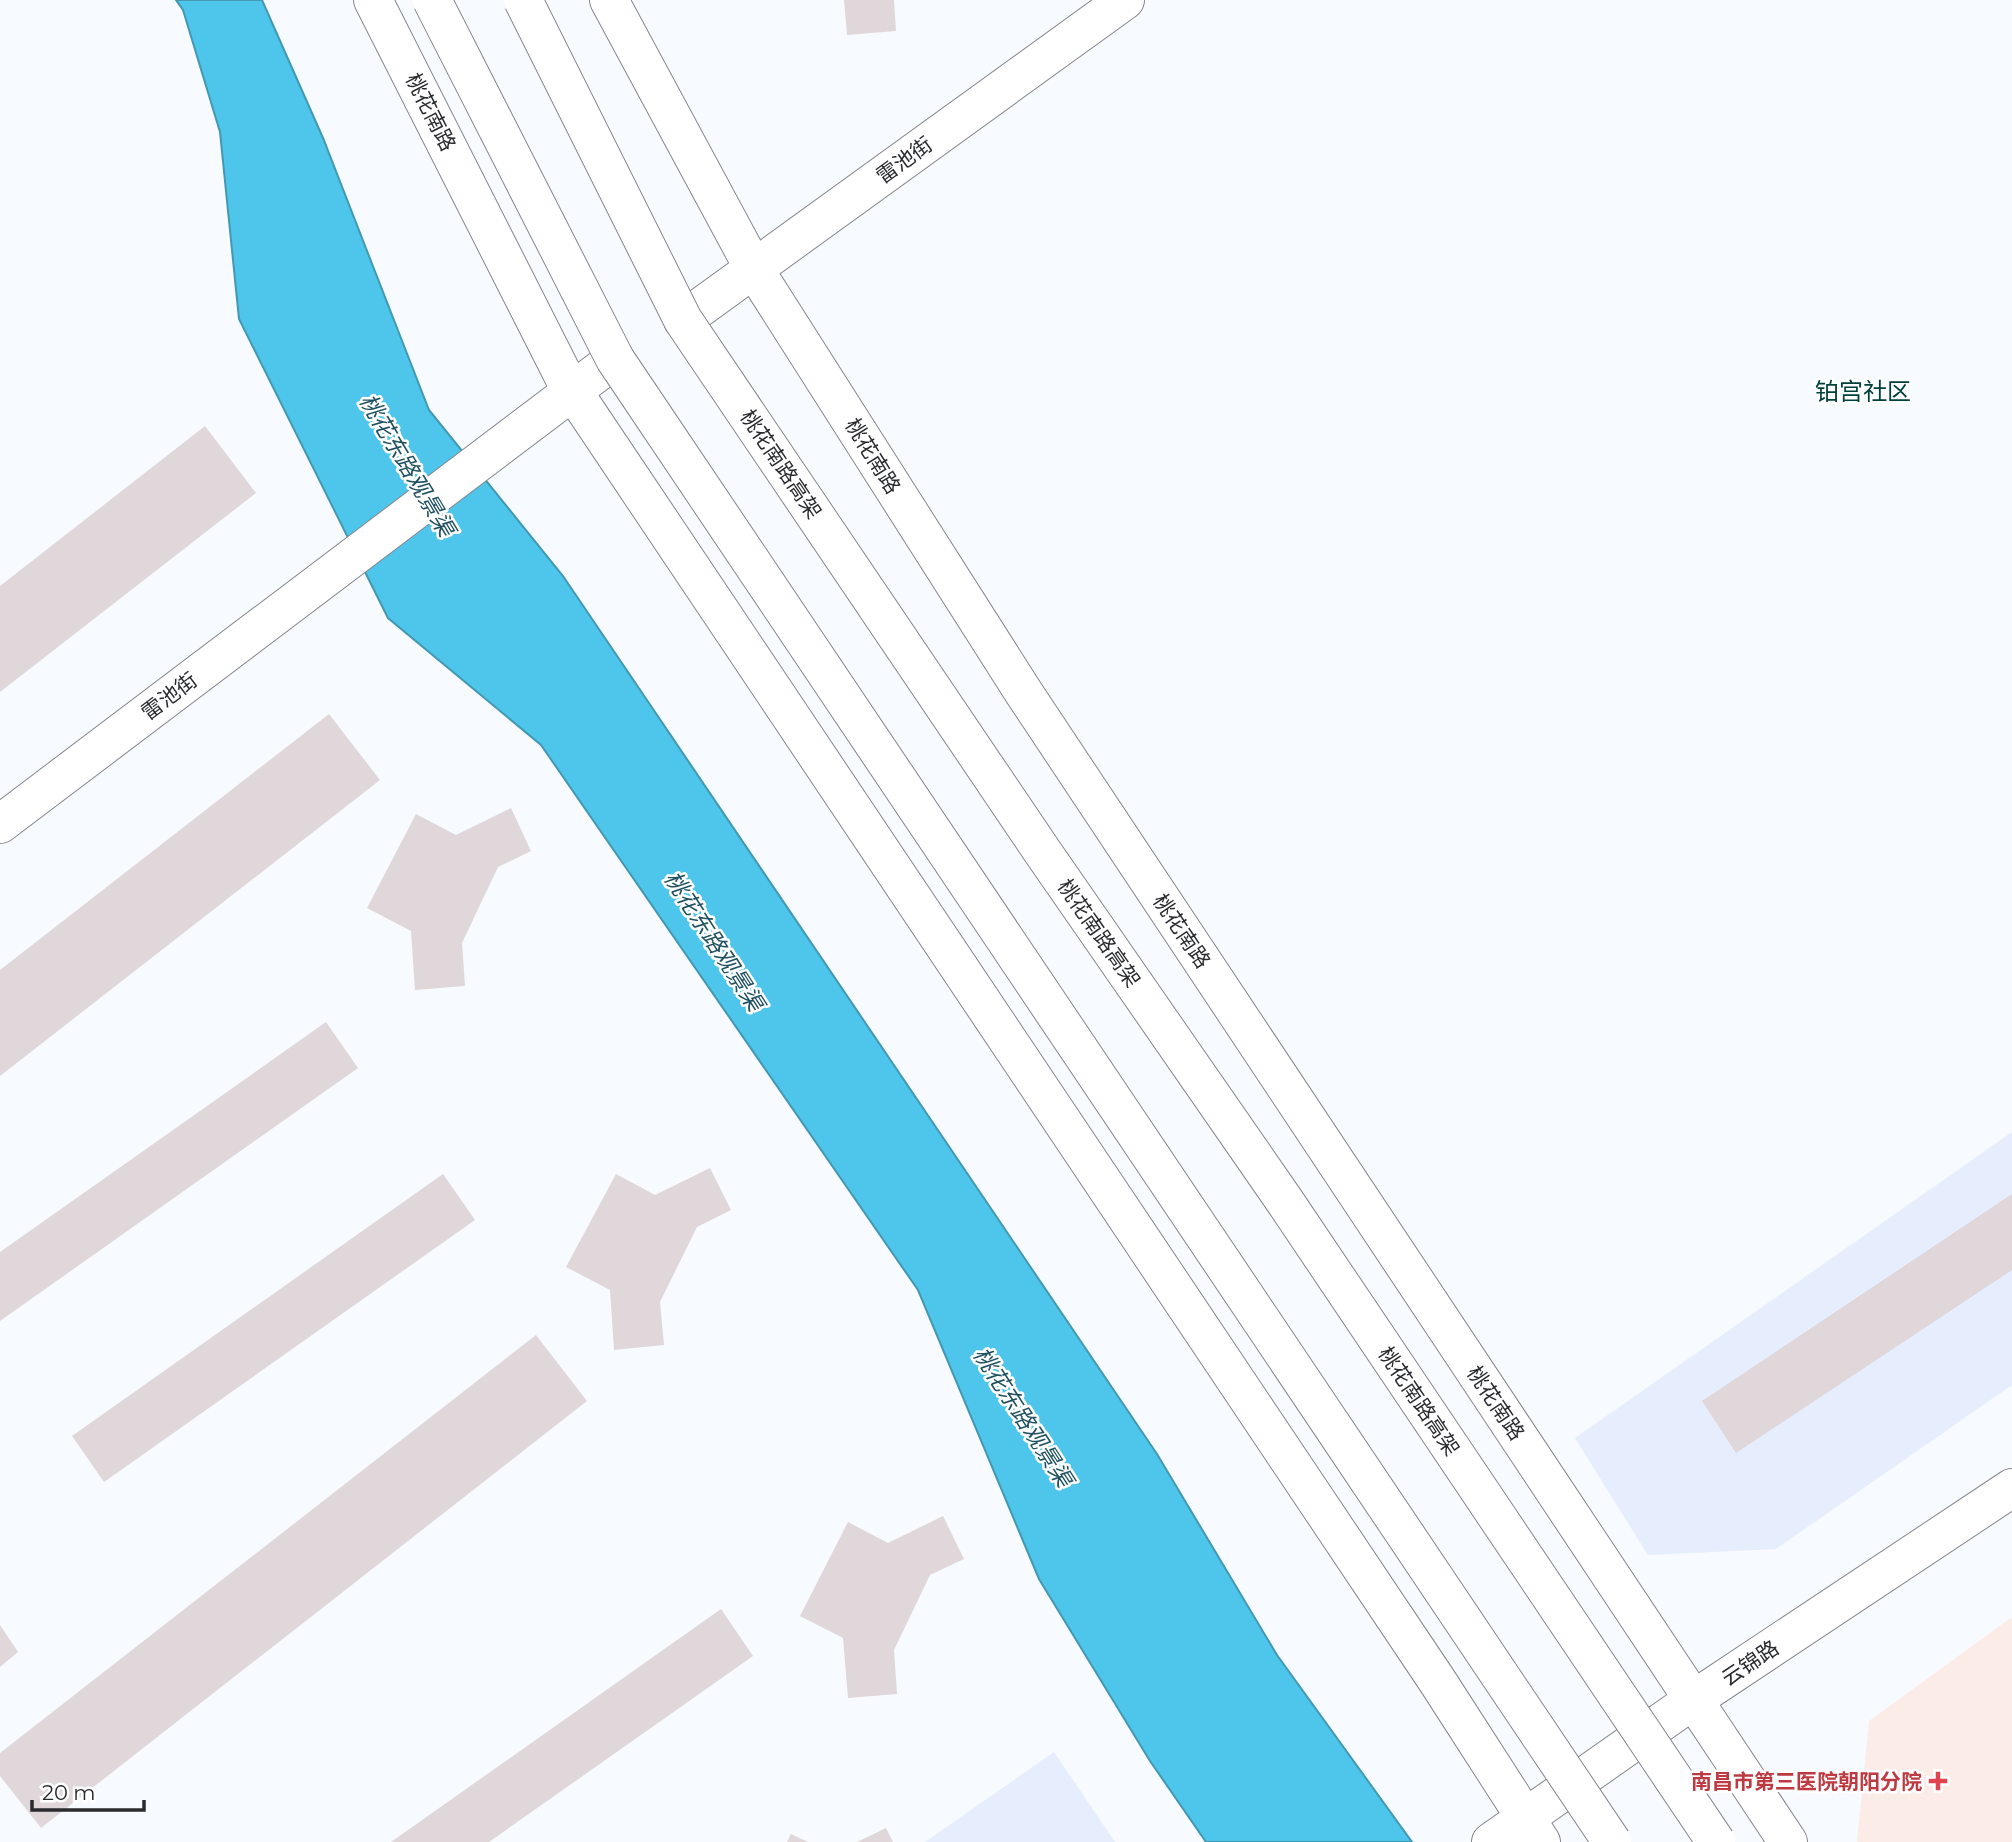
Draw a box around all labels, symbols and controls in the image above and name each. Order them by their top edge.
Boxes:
street label: 桃花南路 [401,69,461,155]
street label: 雷池街 [871,131,937,189]
district label: 铂宫社区 [1815,377,1911,406]
water label: 桃花东路观景渠 [354,389,462,544]
street label: 桃花南路高架 [735,405,827,523]
street label: 桃花南路 [840,414,906,498]
street label: 雷池街 [136,667,202,725]
water label: 桃花东路观景渠 [658,866,771,1019]
street label: 桃花南路高架 [1053,874,1145,992]
street label: 桃花南路 [1148,889,1216,973]
water label: 桃花东路观景渠 [967,1342,1080,1495]
street label: 桃花南路高架 [1373,1342,1465,1460]
street label: 桃花南路 [1462,1361,1530,1445]
street label: 云锦路 [1717,1635,1783,1691]
scale bar [32,1769,144,1813]
place label: 南昌市第三医院朝阳分院 [1691,1769,1922,1794]
marker: 南昌市第三医院朝阳分院 [1928,1771,1948,1791]
text: 20 m [42,1780,96,1805]

